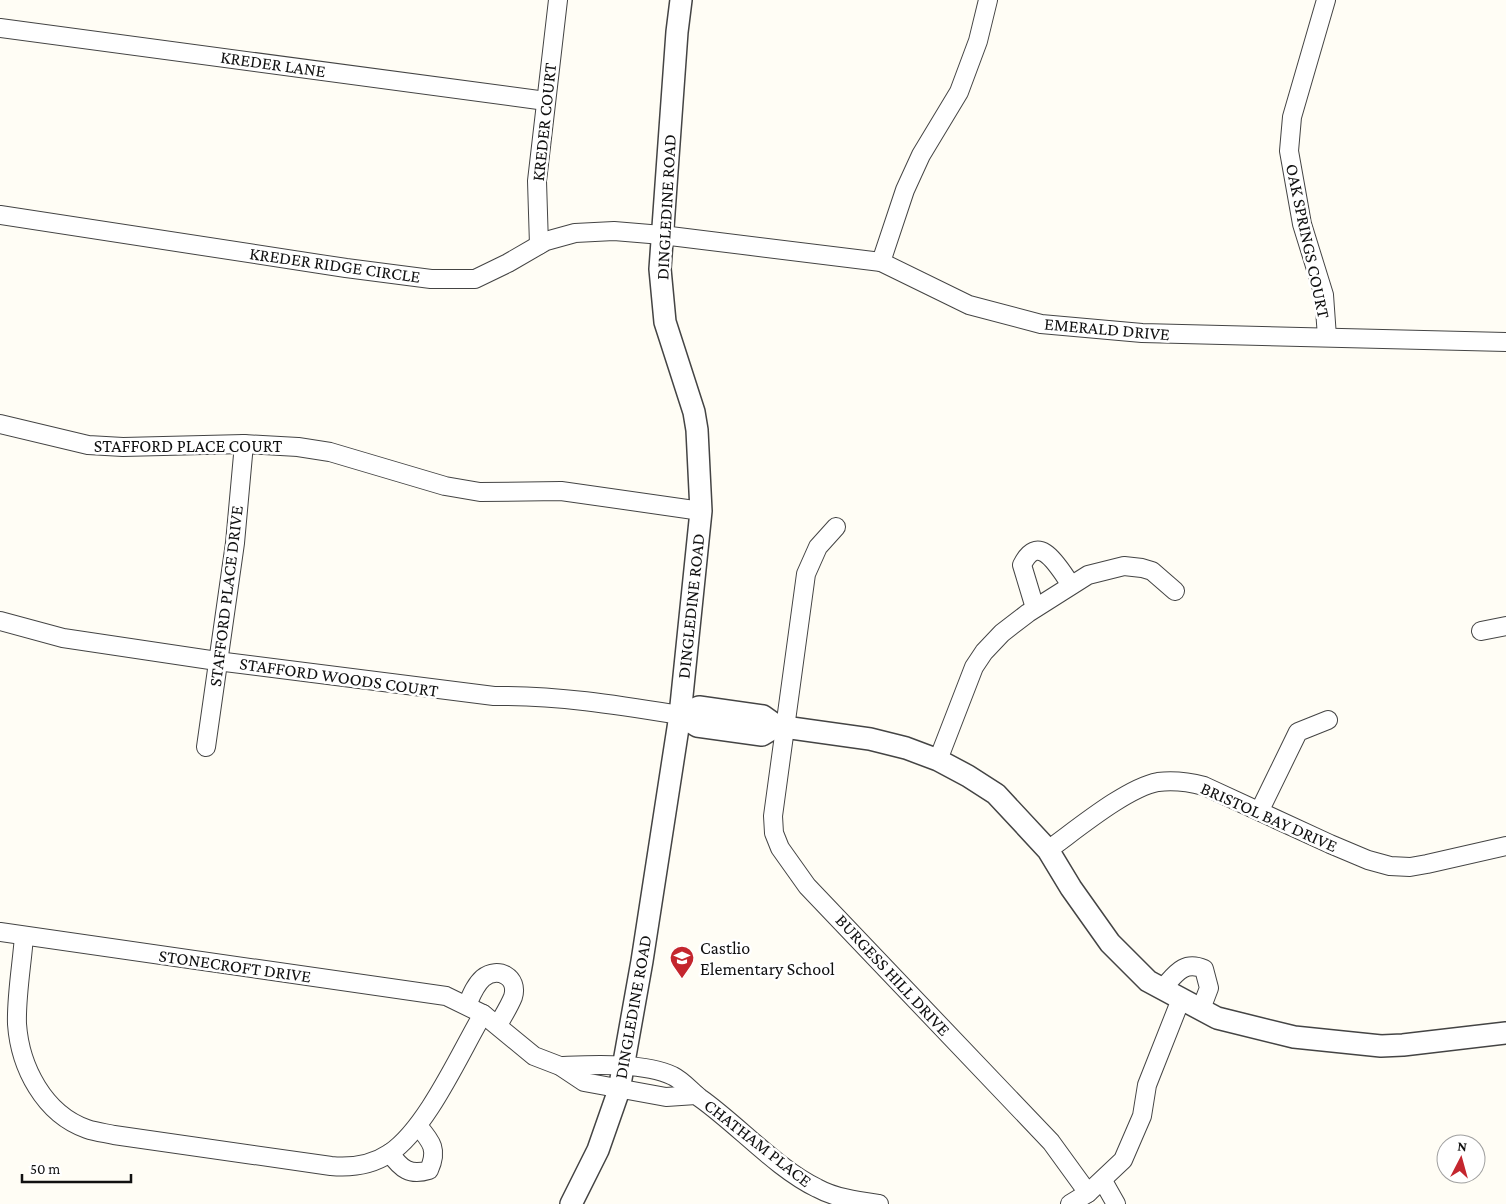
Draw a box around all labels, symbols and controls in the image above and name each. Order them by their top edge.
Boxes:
street label: KREDER LANE [219,47,327,81]
street label: KREDER COURT [528,62,560,182]
street label: DINGLEDINE ROAD [652,134,680,280]
street label: OAK SPRINGS COURT [1282,162,1334,320]
street label: KREDER RIDGE CIRCLE [248,243,422,287]
street label: EMERALD DRIVE [1043,314,1171,344]
street label: STAFFORD PLACE COURT [94,436,282,456]
street label: STAFFORD PLACE DRIVE [205,504,247,688]
street label: DINGLEDINE ROAD [673,532,709,680]
street label: STAFFORD WOODS COURT [238,653,440,701]
street label: BRISTOL BAY DRIVE [1198,778,1341,856]
street label: BURGESS HILL DRIVE [832,910,955,1040]
street label: DINGLEDINE ROAD [610,933,656,1081]
place label: Castlio Elementary School [700,938,835,979]
street label: STONECROFT DRIVE [158,945,313,987]
school or university icon: Castlio Elementary School [669,945,695,979]
street label: CHATHAM PLACE [700,1095,816,1191]
north arrow [1436,1134,1486,1184]
text: N [1457,1138,1468,1155]
scale bar [22,1152,131,1184]
text: 50 m [30,1161,60,1177]

